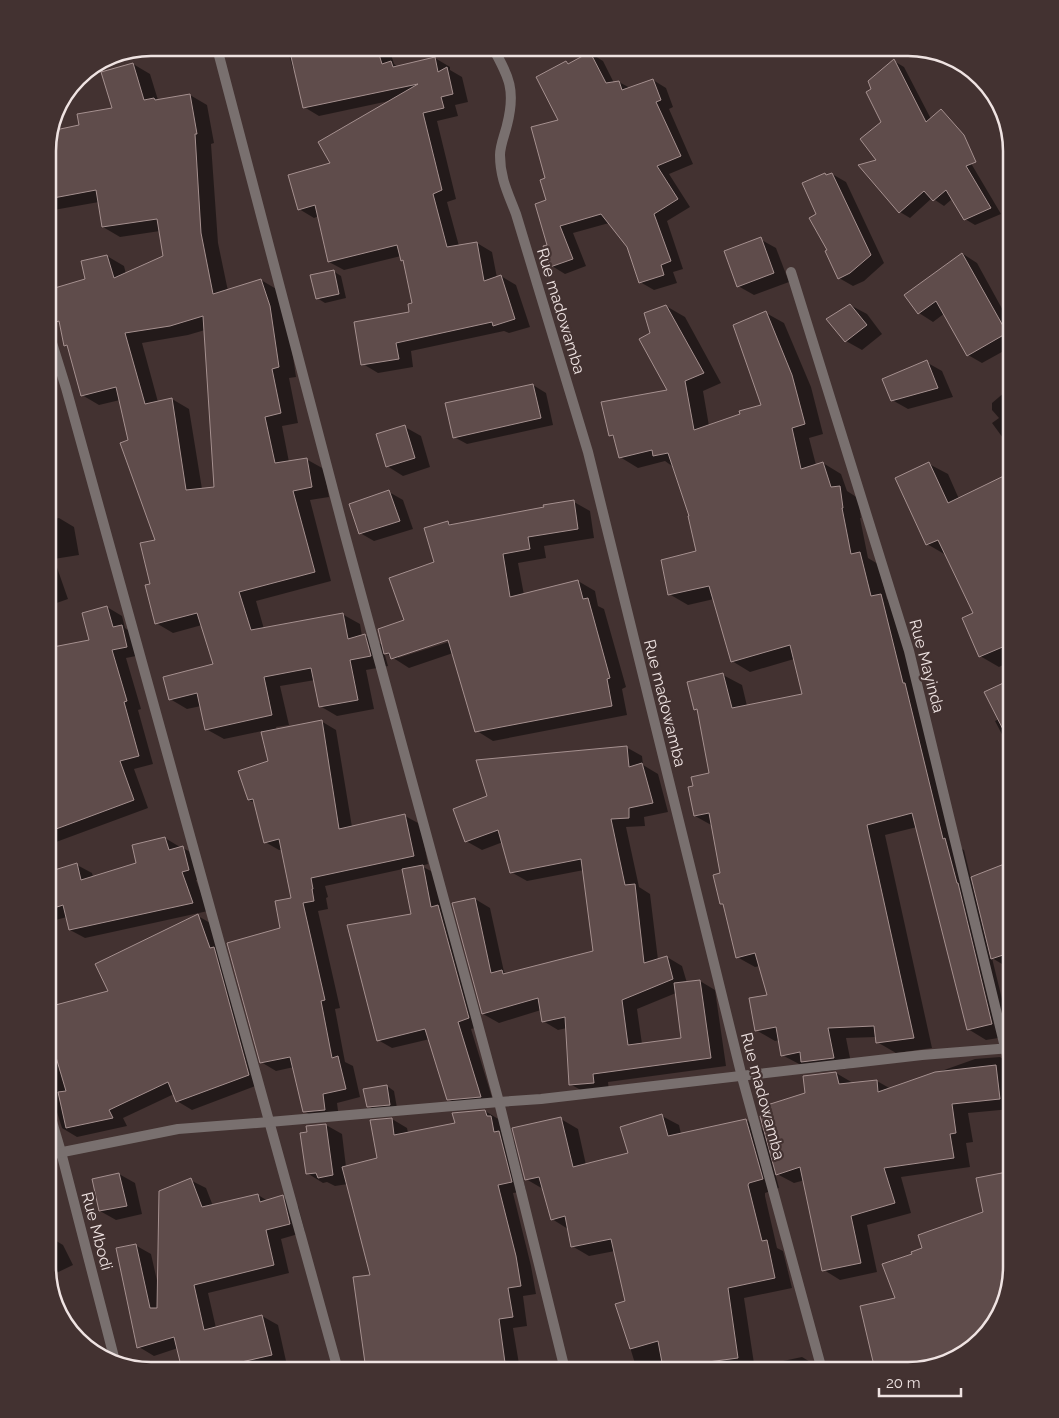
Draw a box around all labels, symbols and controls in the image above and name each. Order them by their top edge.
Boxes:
street label: Rue madowamba [533,246,589,376]
street label: Rue Mayinda [905,617,949,715]
street label: Rue madowamba [640,637,690,769]
street label: Rue madowamba [737,1030,789,1162]
street label: Rue Mbodi [77,1190,117,1272]
scale bar [879,1366,962,1398]
text: 20 m [886,1374,921,1392]

